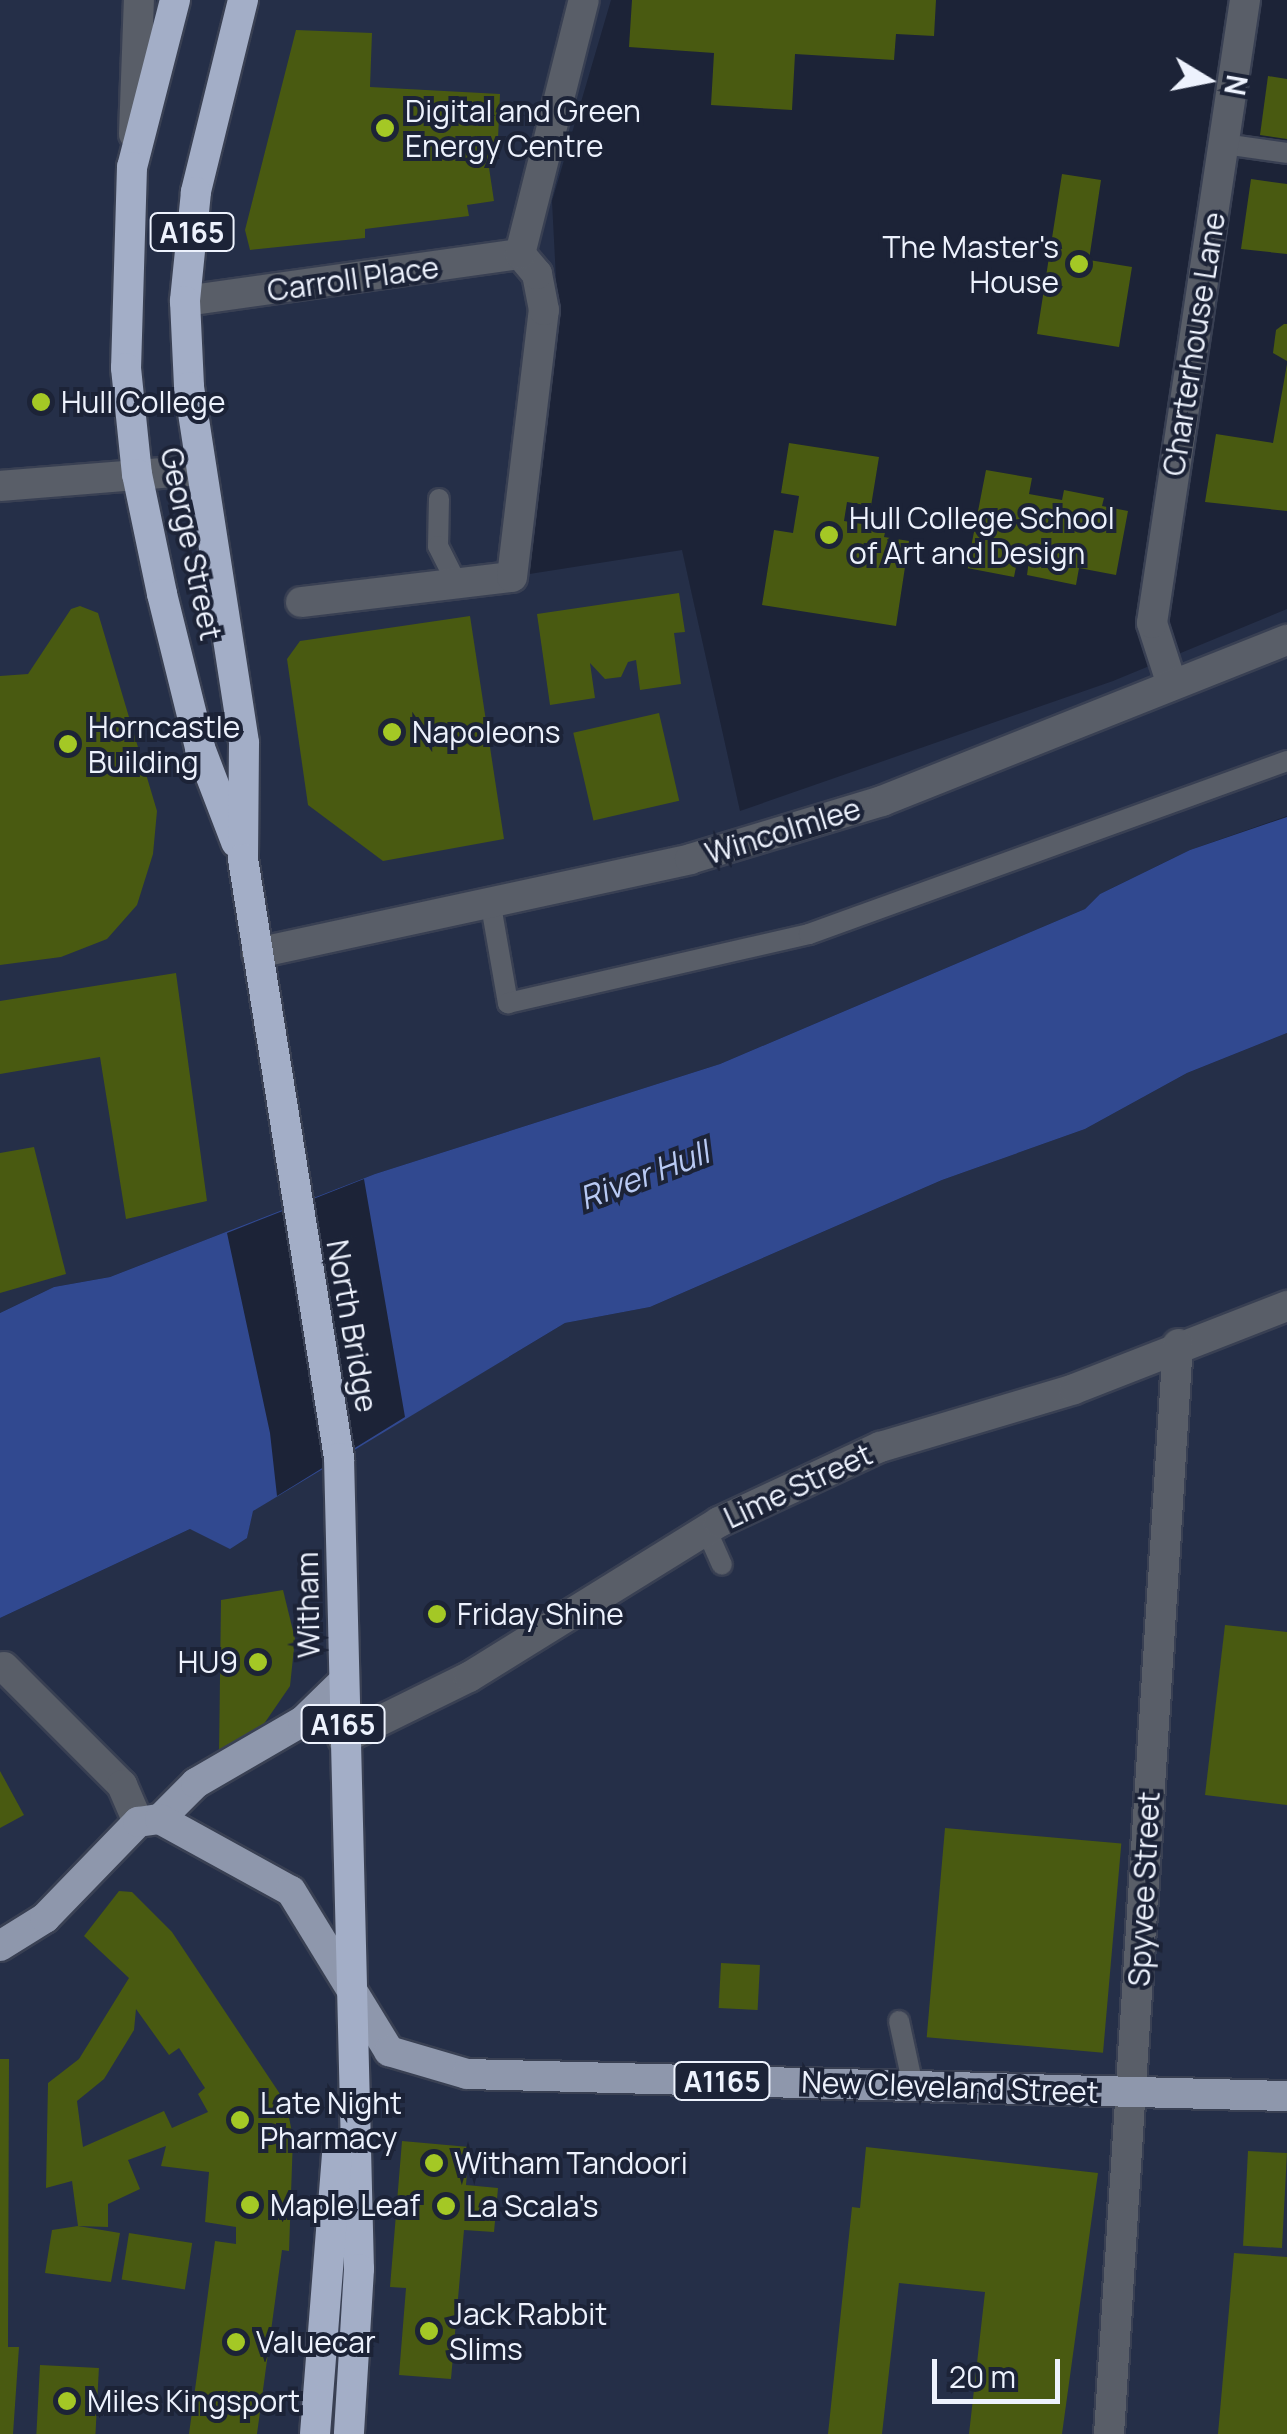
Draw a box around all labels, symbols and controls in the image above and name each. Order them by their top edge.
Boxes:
north arrow [1157,30,1257,130]
text: N [1216,72,1257,98]
place label: Digital and Green Energy Centre [405,93,641,164]
marker: Digital and Green Energy Centre [374,117,396,139]
road number: A165 [150,209,234,255]
street label: Charterhouse Lane [1155,210,1233,478]
place label: The Master's House [883,229,1059,300]
street label: Carroll Place [265,249,441,309]
marker: The Master's House [1068,253,1090,275]
place label: Hull College [61,384,225,420]
marker: Hull College [30,391,52,413]
street label: George Street [153,444,229,644]
place label: Hull College School of Art and Design [849,500,1115,570]
marker: Hull College School of Art and Design [818,524,840,546]
place label: Horncastle Building [88,709,240,780]
place label: Napoleons [412,714,561,750]
marker: Napoleons [381,721,403,743]
marker: Horncastle Building [57,733,79,755]
street label: Wincolmlee [701,790,865,872]
water label: River Hull [574,1133,714,1217]
street label: North Bridge [319,1237,385,1415]
street label: Lime Street [718,1436,878,1536]
street label: Witham [289,1551,327,1659]
place label: Friday Shine [457,1596,624,1632]
marker: Friday Shine [426,1603,448,1625]
place label: HU9 [178,1644,238,1680]
marker: HU9 [247,1651,269,1673]
road number: A165 [300,1701,386,1747]
street label: Spyvee Street [1121,1791,1167,1987]
road number: A1165 [672,2058,772,2104]
street label: New Cleveland Street [801,2064,1099,2110]
place label: Late Night Pharmacy [260,2085,402,2156]
marker: Late Night Pharmacy [229,2109,251,2131]
place label: Witham Tandoori [454,2145,688,2181]
marker: Witham Tandoori [423,2152,445,2174]
place label: Maple Leaf [270,2187,420,2223]
place label: La Scala's [466,2188,598,2224]
marker: Maple Leaf [239,2194,261,2216]
marker: La Scala's [435,2195,457,2217]
place label: Jack Rabbit Slims [449,2296,607,2366]
marker: Jack Rabbit Slims [418,2320,440,2342]
place label: Valuecar [256,2324,376,2360]
marker: Valuecar [225,2331,247,2353]
scale bar [937,2339,1064,2401]
text: 20 m [949,2356,1016,2397]
place label: Miles Kingsport [87,2383,300,2419]
marker: Miles Kingsport [56,2390,78,2412]

